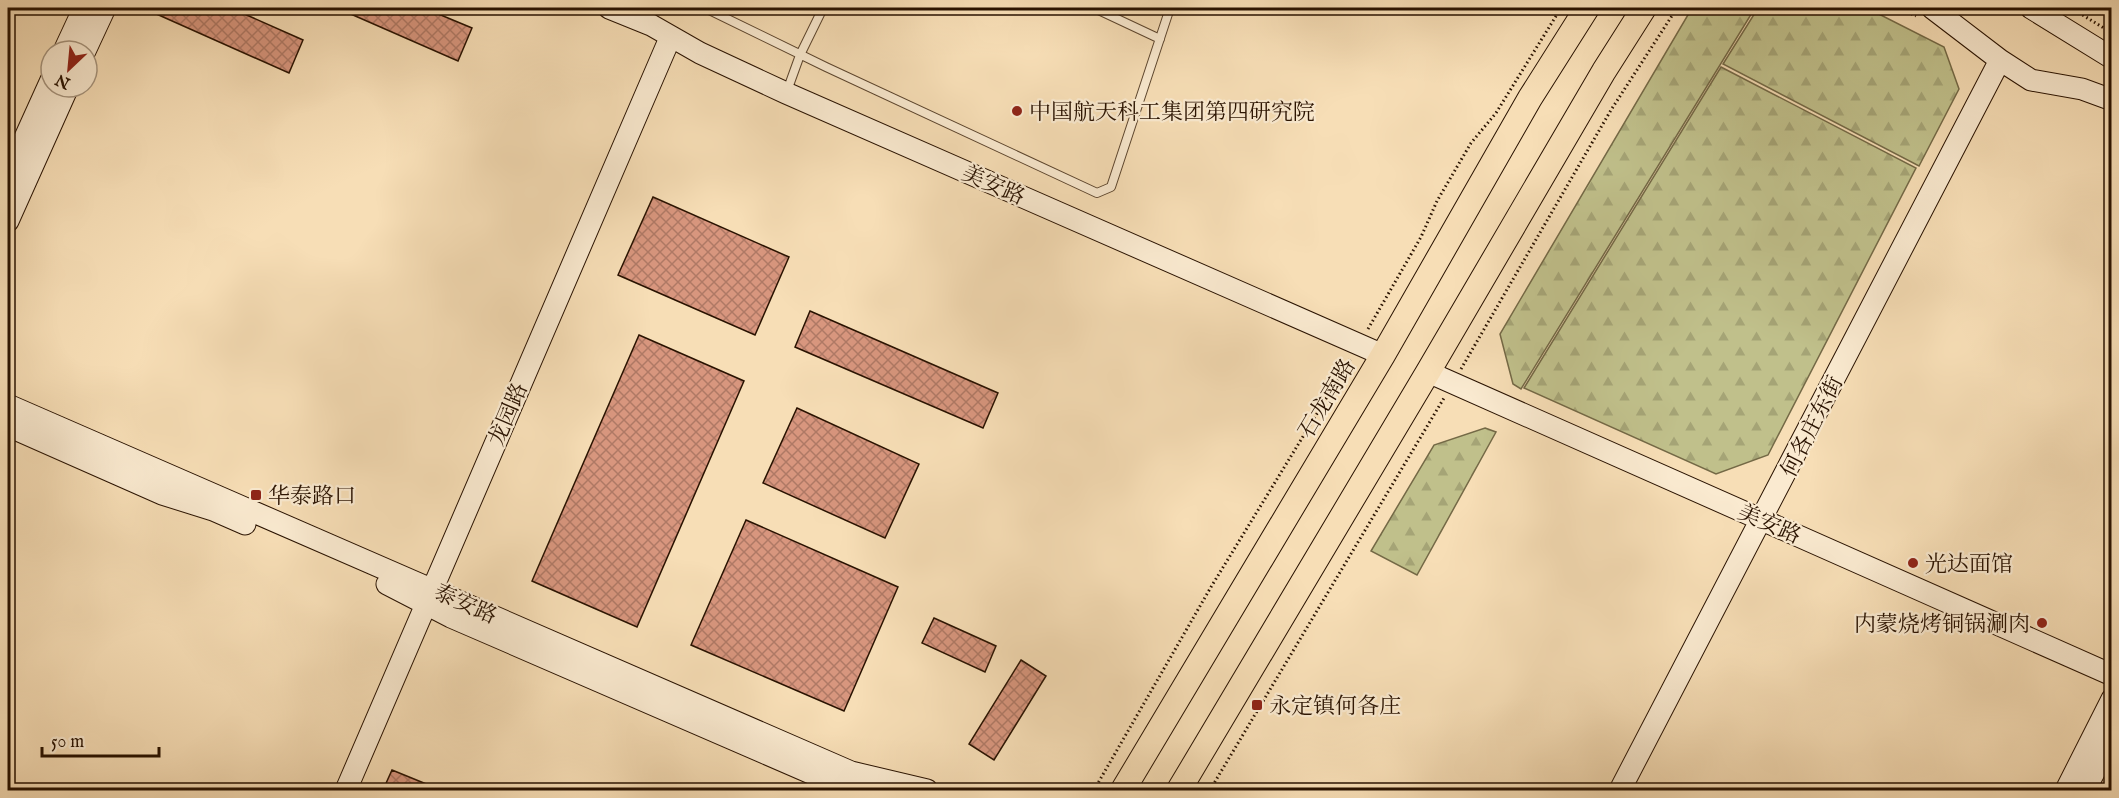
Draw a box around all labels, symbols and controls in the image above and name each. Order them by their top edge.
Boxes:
north arrow [39,39,99,99]
text: N [53,69,75,93]
place label: 中国航天科工集团第四研究院 [1029,99,1315,127]
marker: 中国航天科工集团第四研究院 [1010,104,1024,118]
street label: 美安路 [957,160,1029,212]
street label: 石龙南路 [1293,354,1362,444]
street label: 何各庄东街 [1775,372,1850,482]
street label: 龙园路 [483,379,535,451]
place label: 华泰路口 [268,483,356,511]
marker: 华泰路口 [249,488,263,502]
street label: 美安路 [1733,499,1805,551]
place label: 光达面馆 [1925,551,2013,579]
marker: 光达面馆 [1906,556,1920,570]
street label: 泰安路 [429,579,501,631]
place label: 内蒙烧烤铜锅涮肉 [1854,611,2030,639]
marker: 内蒙烧烤铜锅涮肉 [2035,616,2049,630]
place label: 永定镇何各庄 [1269,693,1401,721]
marker: 永定镇何各庄 [1250,698,1264,712]
scale bar [42,720,159,758]
text: 50 m [51,731,84,754]

